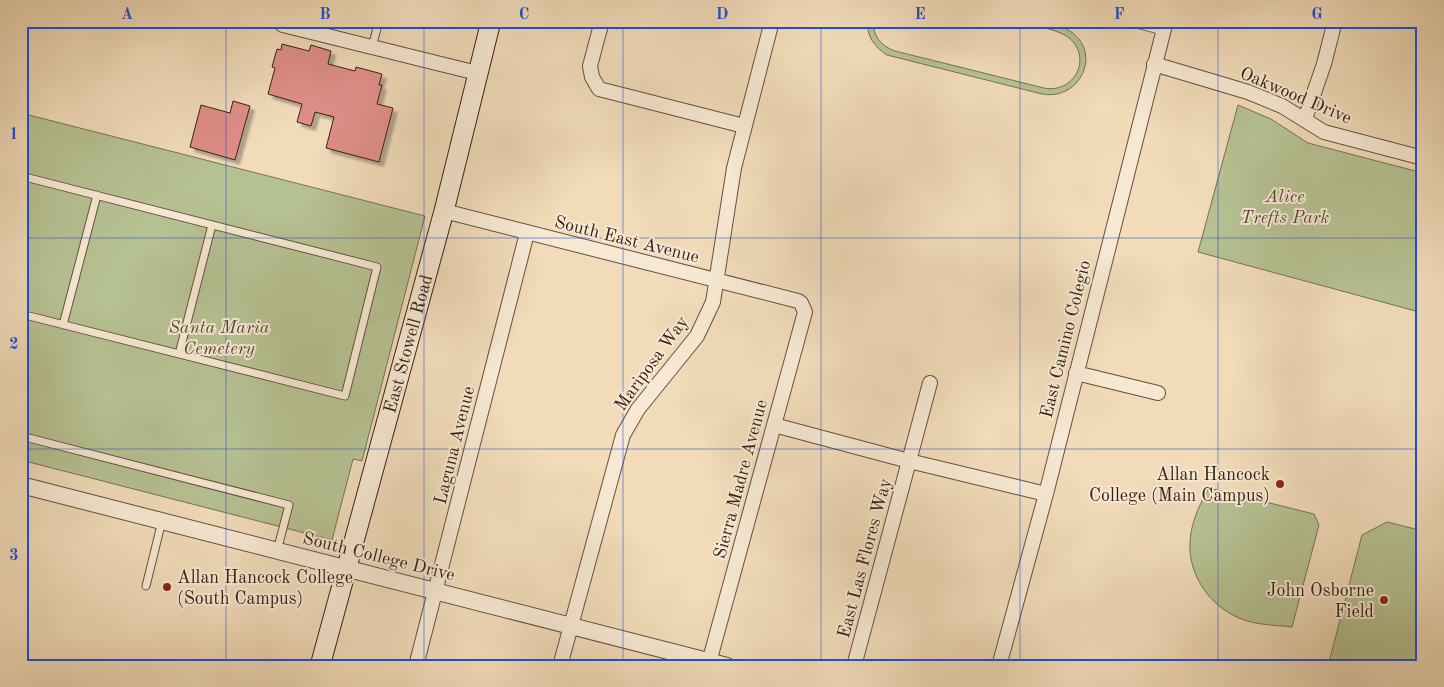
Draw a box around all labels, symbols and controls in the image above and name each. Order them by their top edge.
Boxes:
text: A [121,7,133,23]
text: B [319,7,331,23]
text: C [519,7,529,23]
text: D [716,7,728,23]
text: E [914,7,926,23]
text: F [1114,7,1125,23]
text: G [1311,7,1323,23]
street label: Oakwood Drive [1237,64,1354,128]
text: 1 [9,127,19,143]
park label: Alice Trefts Park [1241,188,1330,227]
street label: South East Avenue [553,213,701,267]
street label: East Camino Colegio [1038,258,1094,420]
street label: East Stowell Road [381,273,436,415]
street label: Mariposa Way [612,313,692,414]
park label: Santa Maria Cemetery [169,319,270,358]
text: 2 [9,337,19,353]
street label: Laguna Avenue [432,384,478,506]
street label: Sierra Madre Avenue [711,398,771,561]
place label: Allan Hancock College (Main Campus) [1089,466,1270,505]
street label: East Las Flores Way [835,476,895,640]
marker: Allan Hancock College (Main Campus) [1274,478,1286,490]
street label: South College Drive [301,529,457,585]
text: 3 [9,548,19,564]
place label: Allan Hancock College (South Campus) [177,569,353,608]
marker: Allan Hancock College (South Campus) [161,581,173,593]
place label: John Osborne Field [1267,582,1374,621]
marker: John Osborne Field [1378,594,1390,606]

